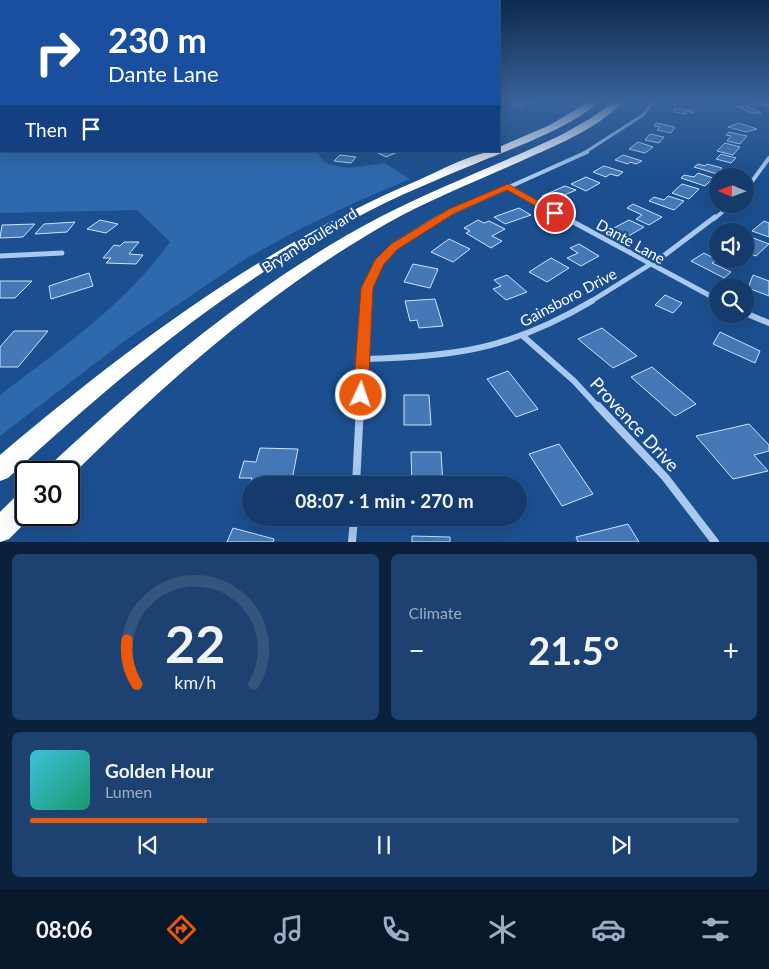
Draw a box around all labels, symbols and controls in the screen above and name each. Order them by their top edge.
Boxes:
text: 230 m [108,18,207,60]
icon: right [25,20,90,85]
text: Dante Lane [108,60,219,87]
icon: arrive [77,115,105,143]
text: Then [25,118,67,141]
north arrow [709,168,754,212]
map controls [709,168,754,323]
pin [534,192,576,234]
icon: arrive [541,199,569,227]
street label: Bryan Boulevard [258,204,360,276]
street label: Dante Lane [594,215,668,267]
button: sound [709,223,754,268]
street label: Gainsboro Drive [517,264,620,330]
button: search [709,278,754,323]
position arrow [334,368,386,420]
street label: Provence Drive [586,372,684,476]
speed limit sign: 30 [15,461,80,526]
text: 08:07 · 1 min · 270 m [295,489,474,512]
text: Climate [409,603,462,622]
text: 22 [165,612,225,674]
text: 21.5° [528,627,619,673]
text: − [409,633,425,667]
text: + [723,633,739,667]
text: km/h [174,671,216,693]
text: Golden Hour [105,759,214,782]
text: Lumen [105,782,152,801]
icon: previous [134,831,162,859]
icon: pause [370,831,398,859]
icon: next [607,831,635,859]
icon: directions [164,912,199,947]
icon: music [271,912,306,947]
icon: phone [378,912,413,947]
icon: climate [485,912,520,947]
icon: car [591,912,626,947]
icon: filters [698,912,733,947]
text: 08:06 [36,916,93,943]

